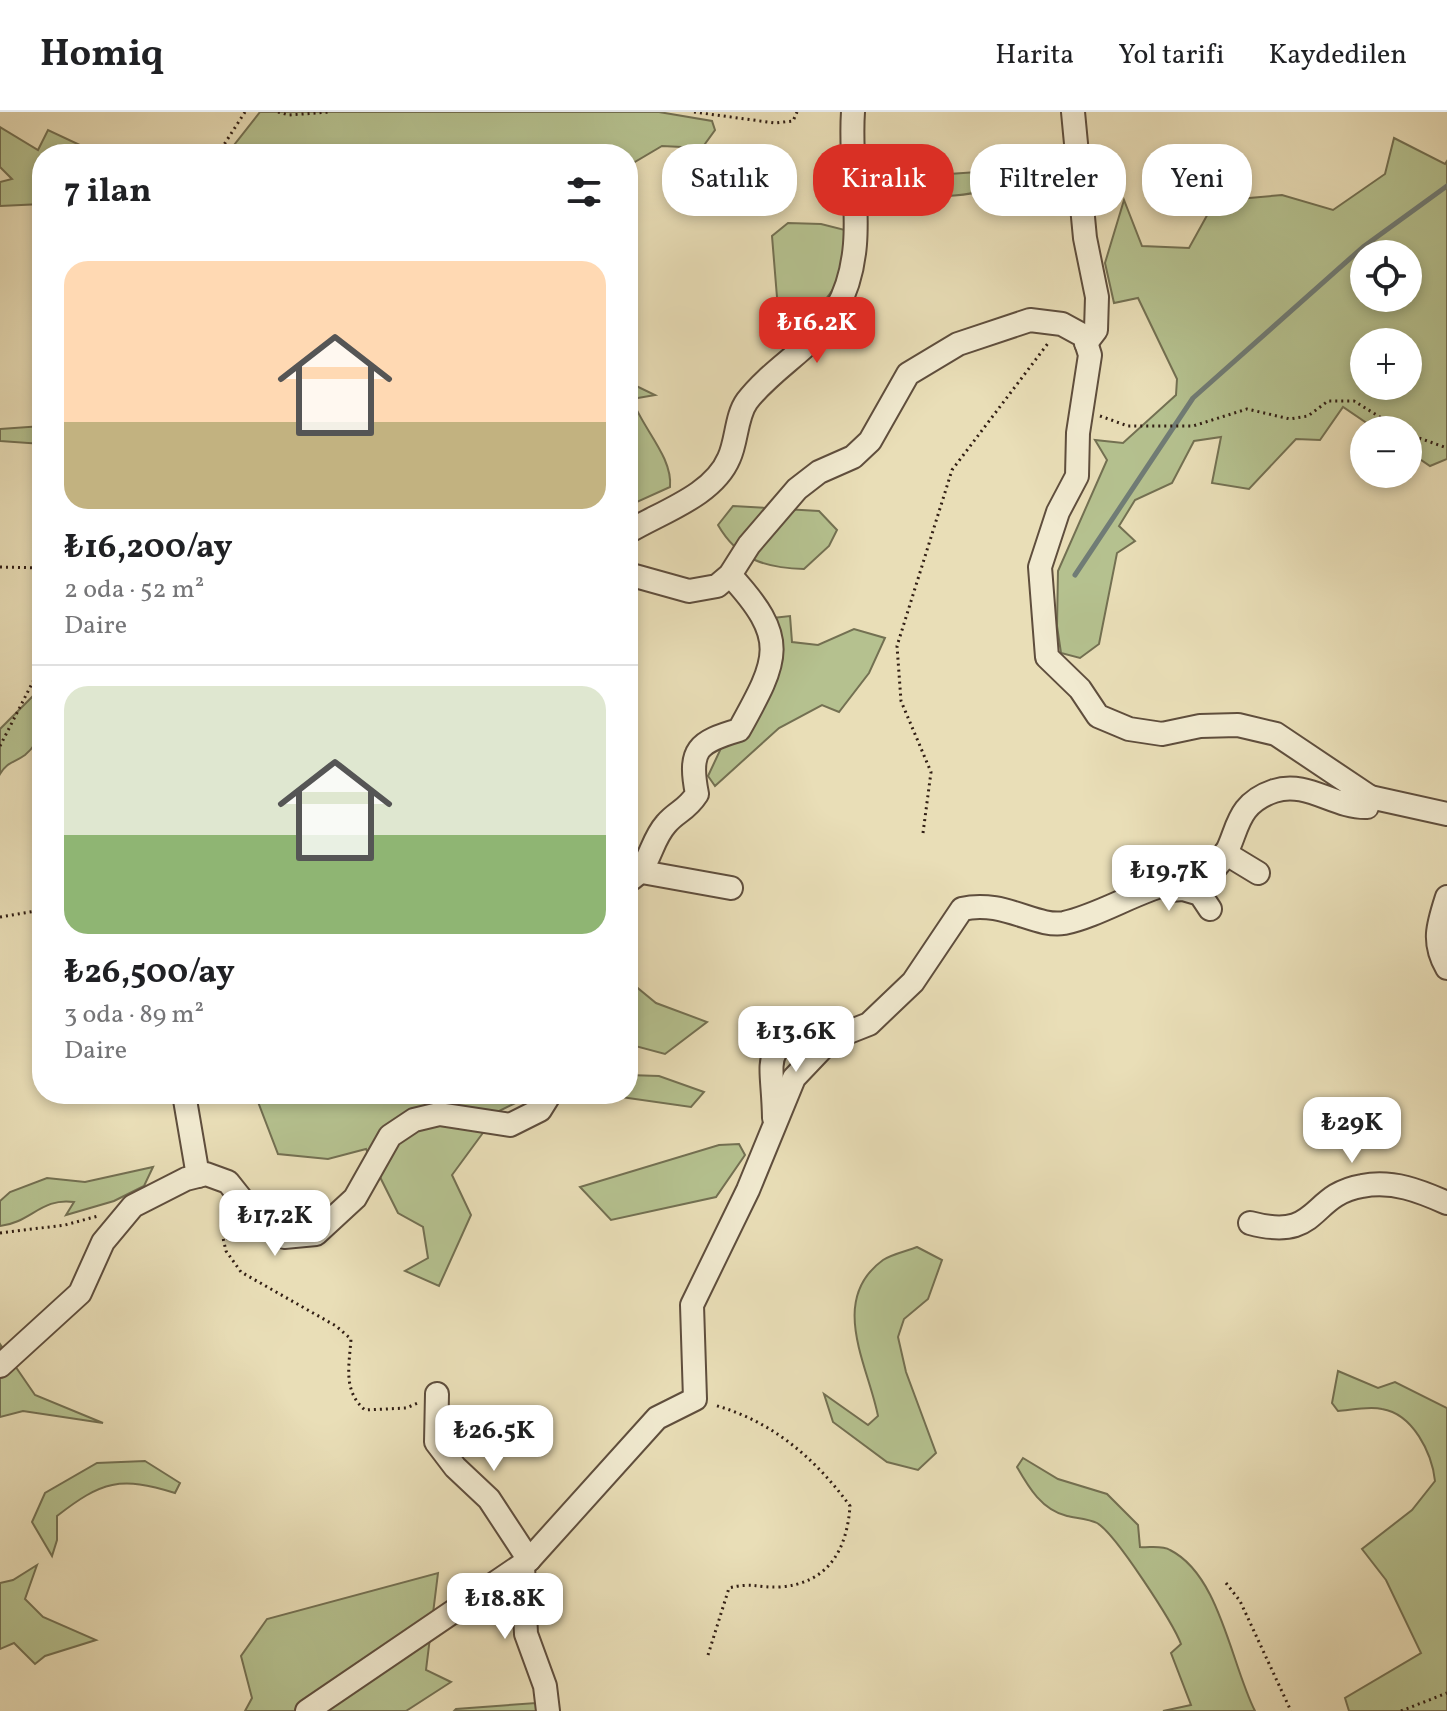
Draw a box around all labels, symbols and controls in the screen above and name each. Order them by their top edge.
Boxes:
text: Homiq [40,29,163,82]
text: Harita [995,36,1074,75]
text: Yol tarifi [1118,36,1224,75]
text: Kaydedilen [1268,36,1407,75]
chip: Satılık [662,144,797,216]
chip: Kiralık [813,144,954,216]
chip: Filtreler [970,144,1126,216]
chip: Yeni [1142,144,1252,216]
text: 7 ilan [64,169,152,216]
icon: filters [562,170,606,214]
map controls [1350,240,1422,488]
button: locate [1350,240,1422,312]
pin: ₺16.2K [752,297,882,365]
text: ₺16.2K [777,305,857,341]
icon: home [263,313,407,457]
button: + [1350,328,1422,400]
button: − [1350,416,1422,488]
text: ₺16,200/ay [64,525,233,572]
text: 2 oda · 52 m² [64,572,204,608]
text: Daire [64,608,127,644]
icon: home [263,738,407,882]
pin: ₺19.7K [1104,845,1234,913]
text: ₺19.7K [1130,853,1208,889]
text: ₺26,500/ay [64,950,235,997]
text: 3 oda · 89 m² [64,997,204,1033]
pin: ₺13.6K [731,1006,861,1074]
text: ₺13.6K [756,1014,836,1050]
text: Daire [64,1033,127,1069]
pin: ₺29K [1305,1097,1399,1165]
text: ₺29K [1321,1105,1383,1141]
pin: ₺17.2K [210,1190,340,1258]
text: ₺17.2K [237,1198,313,1234]
pin: ₺26.5K [429,1405,559,1473]
text: ₺26.5K [453,1413,535,1449]
pin: ₺18.8K [440,1573,570,1641]
text: ₺18.8K [465,1581,545,1617]

